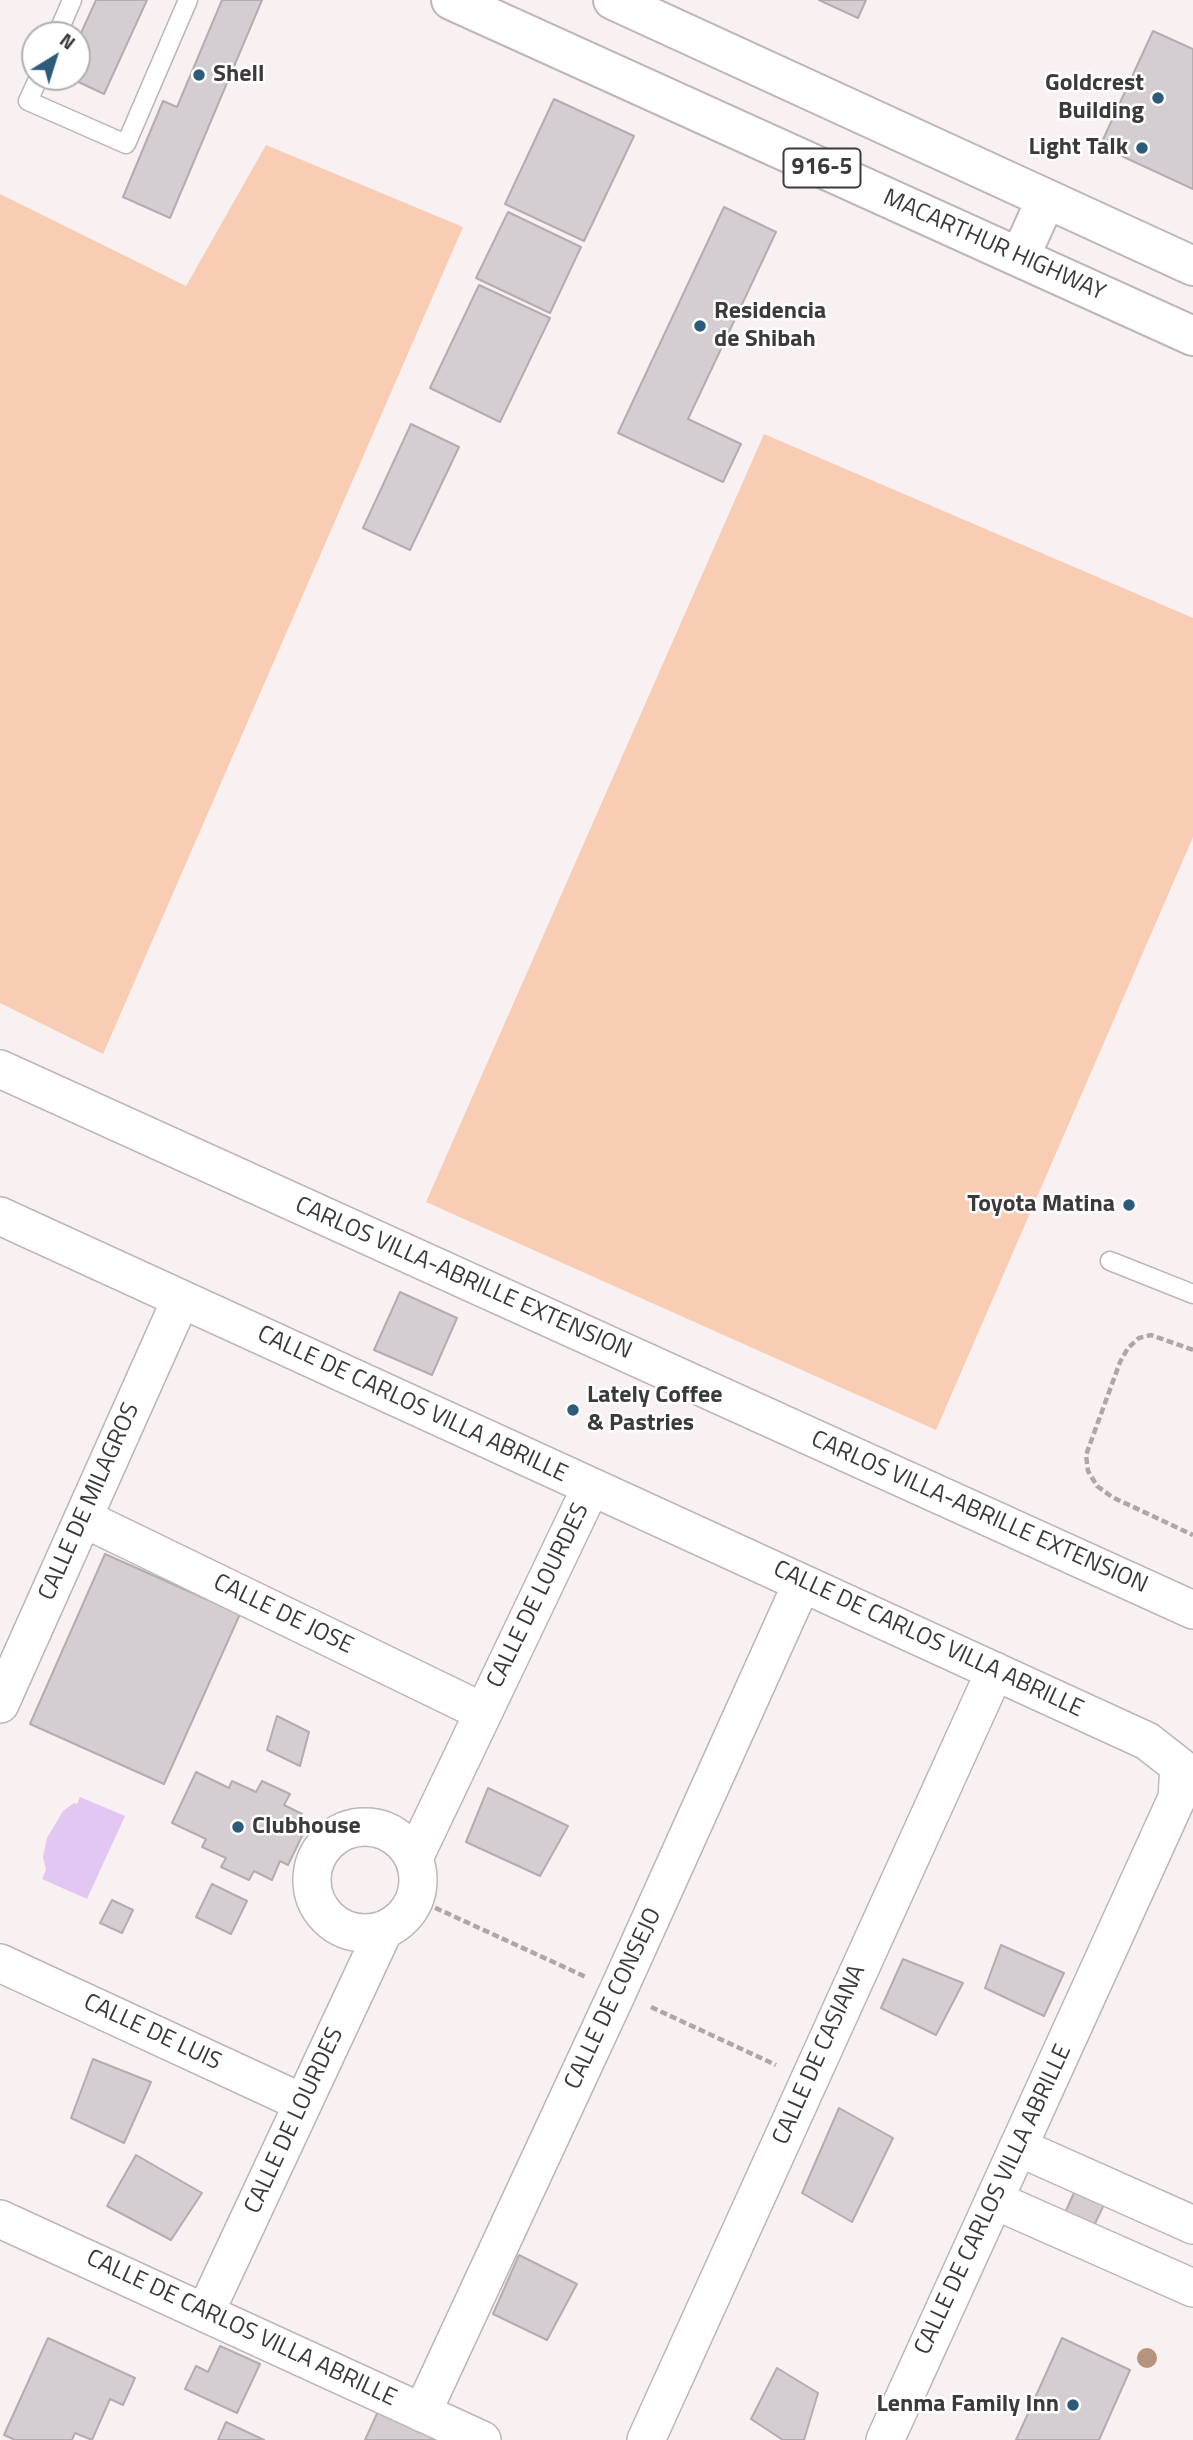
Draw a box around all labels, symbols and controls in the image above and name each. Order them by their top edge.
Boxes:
north arrow [21,21,91,91]
text: N [54,25,82,56]
place label: Shell [213,61,265,89]
marker: Shell [191,67,207,83]
place label: Goldcrest Building [1045,70,1144,126]
marker: Goldcrest Building [1150,90,1166,106]
place label: Light Talk [1028,134,1128,162]
marker: Light Talk [1134,140,1150,156]
road number: 916-5 [784,148,860,188]
street label: MACARTHUR HIGHWAY [878,184,1110,308]
place label: Residencia de Shibah [714,298,826,354]
marker: Residencia de Shibah [692,318,708,334]
place label: Toyota Matina [967,1191,1115,1219]
street label: CARLOS VILLA-ABRILLE EXTENSION [290,1192,636,1366]
marker: Toyota Matina [1121,1197,1137,1213]
street label: CALLE DE CARLOS VILLA ABRILLE [252,1320,572,1490]
place label: Lately Coffee & Pastries [587,1382,722,1438]
street label: CALLE DE MILAGROS [34,1399,146,1605]
marker: Lately Coffee & Pastries [565,1402,581,1418]
street label: CARLOS VILLA-ABRILLE EXTENSION [806,1426,1152,1600]
street label: CALLE DE LOURDES [482,1499,596,1693]
street label: CALLE DE CARLOS VILLA ABRILLE [768,1555,1088,1725]
street label: CALLE DE JOSE [208,1569,358,1661]
place label: Clubhouse [252,1813,361,1841]
marker: Clubhouse [230,1819,246,1835]
street label: CALLE DE CONSEJO [559,1904,669,2094]
street label: CALLE DE CASIANA [767,1961,873,2149]
street label: CALLE DE LUIS [79,1989,225,2077]
street label: CALLE DE LOURDES [239,2024,351,2218]
street label: CALLE DE CARLOS VILLA ABRILLE [909,2040,1079,2360]
street label: CALLE DE CARLOS VILLA ABRILLE [81,2244,401,2414]
place label: Lenma Family Inn [876,2391,1059,2419]
marker: Lenma Family Inn [1065,2397,1081,2413]

